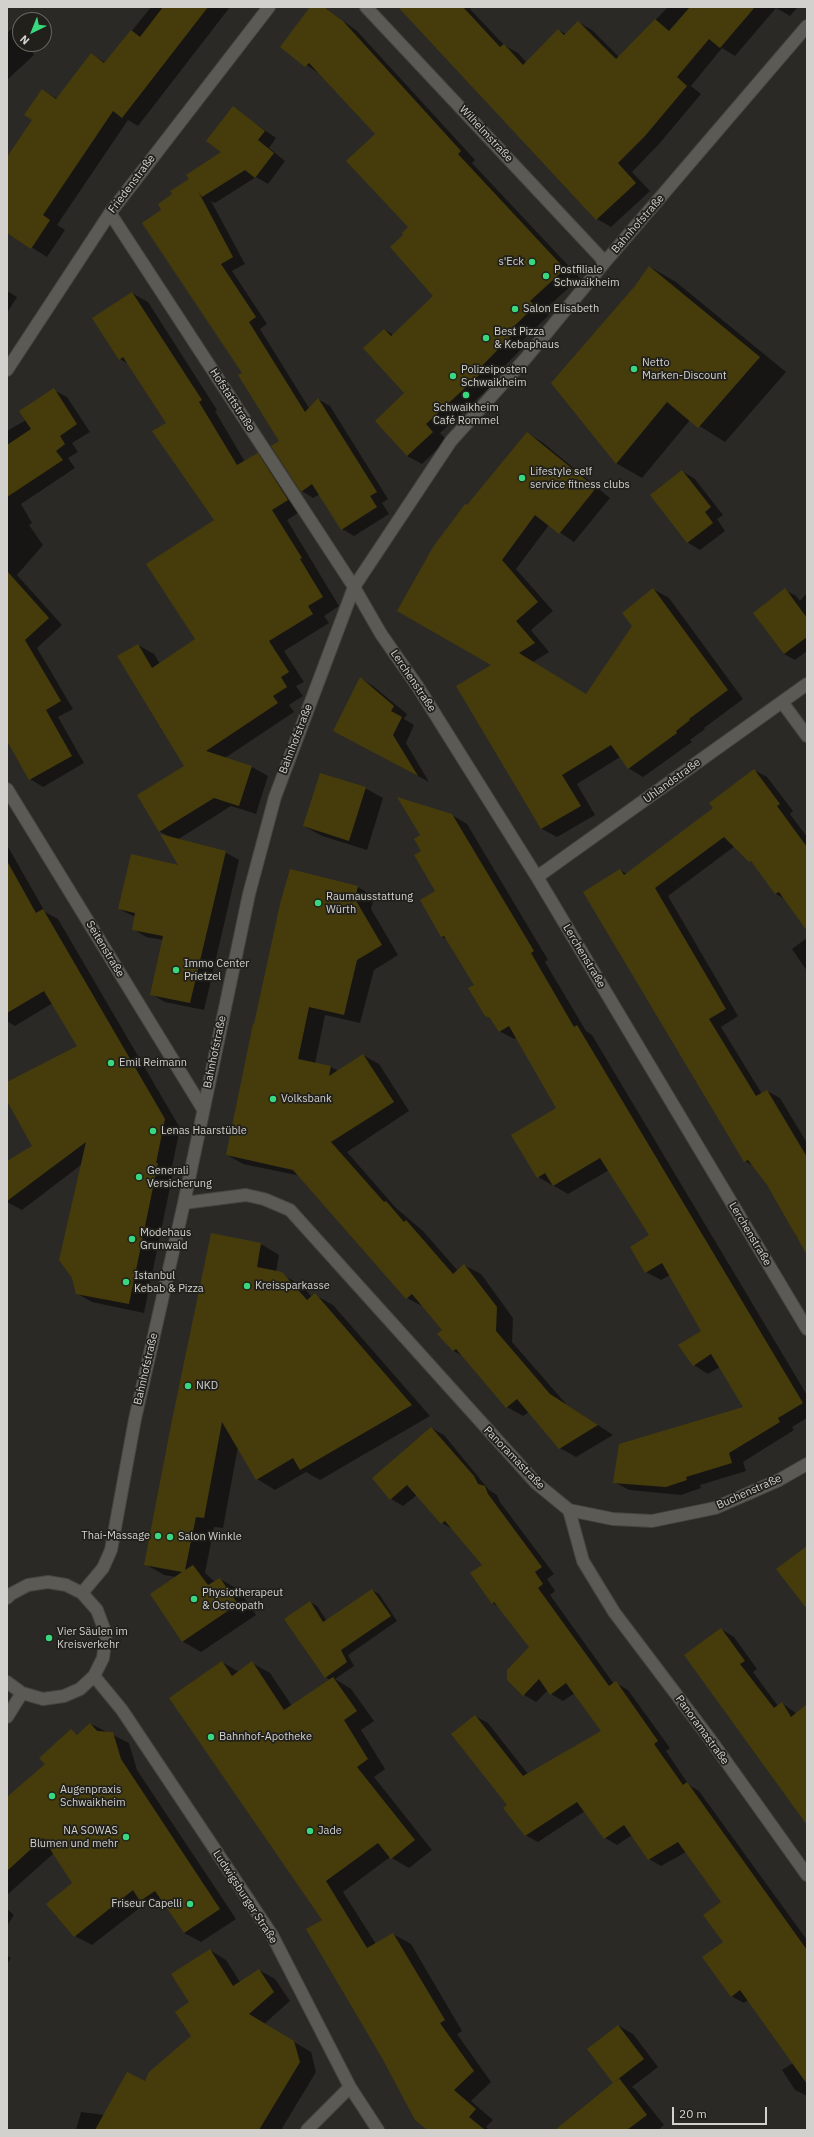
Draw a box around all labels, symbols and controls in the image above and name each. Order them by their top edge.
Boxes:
north arrow [12,12,52,52]
text: N [17,32,32,48]
street label: Wilhelmstraße [456,103,516,165]
street label: Friedenstraße [106,152,158,216]
street label: Bahnhofstraße [609,192,667,256]
place label: s'Eck [498,255,524,269]
marker: s'Eck [527,257,537,267]
place label: Postfiliale Schwaikheim [554,263,620,289]
marker: Postfiliale Schwaikheim [541,271,551,281]
place label: Salon Elisabeth [523,302,599,316]
marker: Salon Elisabeth [510,304,520,314]
place label: Best Pizza & Kebaphaus [494,325,559,351]
marker: Best Pizza & Kebaphaus [481,333,491,343]
place label: Netto Marken-Discount [642,356,727,382]
place label: Polizeiposten Schwaikheim [461,363,527,389]
marker: Netto Marken-Discount [629,364,639,374]
street label: Hofstattstraße [207,366,257,434]
marker: Polizeiposten Schwaikheim [448,371,458,381]
marker: Schwaikheim Café Rommel [461,390,471,400]
place label: Schwaikheim Café Rommel [433,401,499,427]
place label: Lifestyle self service fitness clubs [530,465,630,491]
marker: Lifestyle self service fitness clubs [517,473,527,483]
street label: Lerchenstraße [388,648,438,714]
street label: Bahnhofstraße [277,702,315,776]
street label: Uhlandstraße [641,756,703,806]
place label: Raumausstattung Würth [326,890,413,916]
marker: Raumausstattung Würth [313,898,323,908]
street label: Seitenstraße [83,918,127,980]
street label: Lerchenstraße [560,922,608,990]
place label: Immo Center Prietzel [184,957,249,983]
marker: Immo Center Prietzel [171,965,181,975]
street label: Bahnhofstraße [201,1015,229,1089]
place label: Emil Reimann [119,1056,187,1070]
marker: Emil Reimann [106,1058,116,1068]
place label: Volksbank [281,1092,332,1106]
marker: Volksbank [268,1094,278,1104]
place label: Lenas Haarstüble [161,1124,247,1138]
marker: Lenas Haarstüble [148,1126,158,1136]
place label: Generali Versicherung [147,1164,212,1190]
marker: Generali Versicherung [134,1172,144,1182]
street label: Lerchenstraße [726,1200,774,1268]
place label: Modehaus Grunwald [140,1226,191,1252]
marker: Modehaus Grunwald [127,1234,137,1244]
place label: Istanbul Kebab & Pizza [134,1269,204,1295]
marker: Istanbul Kebab & Pizza [121,1277,131,1287]
place label: Kreissparkasse [255,1279,330,1293]
marker: Kreissparkasse [242,1281,252,1291]
street label: Bahnhofstraße [131,1332,161,1406]
place label: NKD [196,1379,218,1393]
marker: NKD [183,1381,193,1391]
street label: Panoramastraße [481,1424,547,1492]
street label: Buchenstraße [715,1472,783,1512]
place label: Thai-Massage [81,1529,150,1543]
place label: Salon Winkle [178,1530,242,1544]
marker: Thai-Massage [153,1531,163,1541]
marker: Salon Winkle [165,1532,175,1542]
place label: Physiotherapeut & Osteopath [202,1586,283,1612]
marker: Physiotherapeut & Osteopath [189,1594,199,1604]
place label: Vier Säulen im Kreisverkehr [57,1625,128,1651]
marker: Vier Säulen im Kreisverkehr [44,1633,54,1643]
street label: Panoramastraße [672,1693,732,1767]
place label: Bahnhof-Apotheke [219,1730,312,1744]
marker: Bahnhof-Apotheke [206,1732,216,1742]
place label: Augenpraxis Schwaikheim [60,1783,126,1809]
marker: Augenpraxis Schwaikheim [47,1791,57,1801]
place label: NA SOWAS Blumen und mehr [30,1824,118,1850]
place label: Jade [318,1824,342,1838]
marker: Jade [305,1826,315,1836]
marker: NA SOWAS Blumen und mehr [121,1832,131,1842]
street label: Ludwigsburger Straße [210,1848,280,1946]
place label: Friseur Capelli [111,1897,182,1911]
marker: Friseur Capelli [185,1899,195,1909]
scale bar [674,2099,769,2125]
text: 20 m [679,2106,707,2121]

